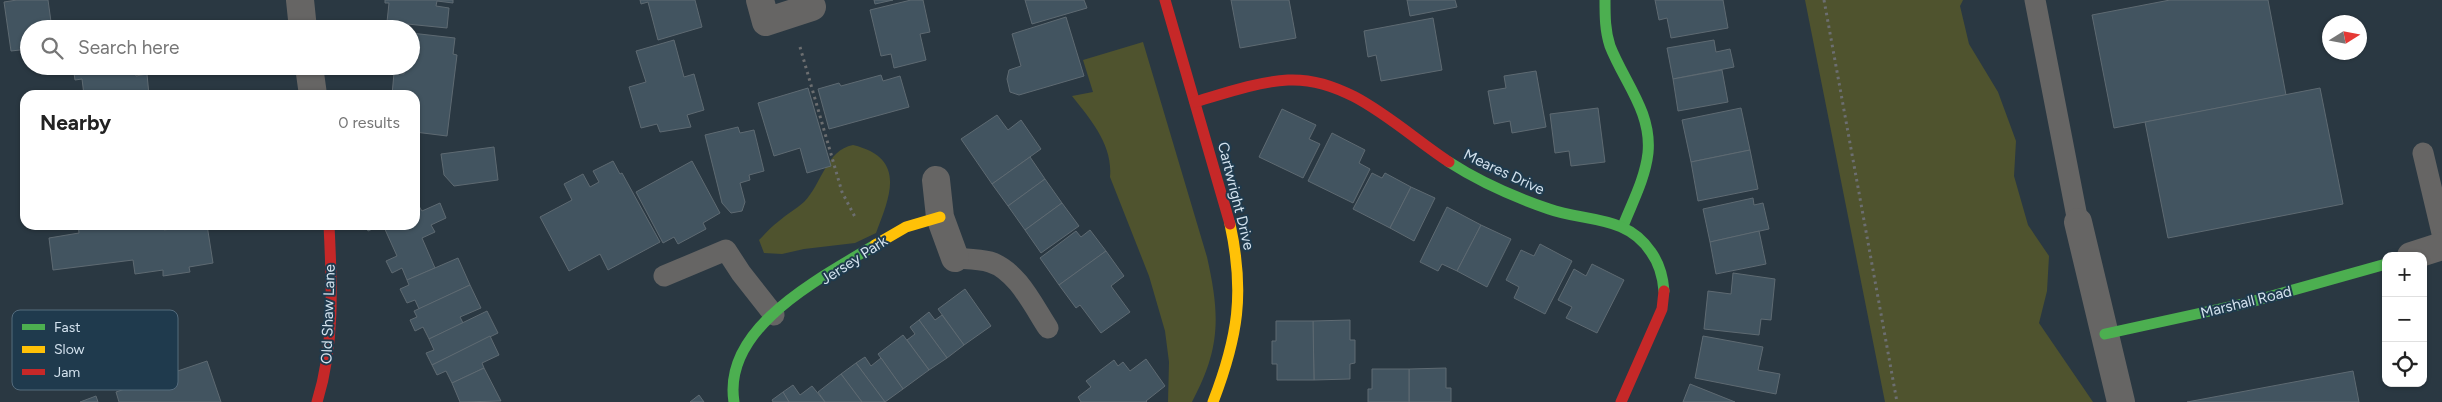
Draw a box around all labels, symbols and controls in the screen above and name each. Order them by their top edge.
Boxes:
north arrow [2322,15,2367,60]
search box [20,20,420,75]
icon: search [38,34,66,62]
text: Search here [78,36,180,59]
text: Nearby [40,110,111,135]
text: 0 results [338,113,400,132]
street label: Cartwright Drive [1214,140,1258,252]
street label: Meares Drive [1461,145,1547,199]
street label: Jersey Park [817,231,891,288]
map controls [2382,252,2427,387]
button: + [2382,252,2427,297]
street label: Old Shaw Lane [317,264,339,364]
street label: Marshall Road [2199,282,2293,322]
button: − [2382,297,2427,342]
legend [12,310,178,390]
text: Fast [54,319,80,336]
text: Slow [54,341,85,358]
button: locate [2382,342,2427,387]
text: Jam [54,364,80,381]

